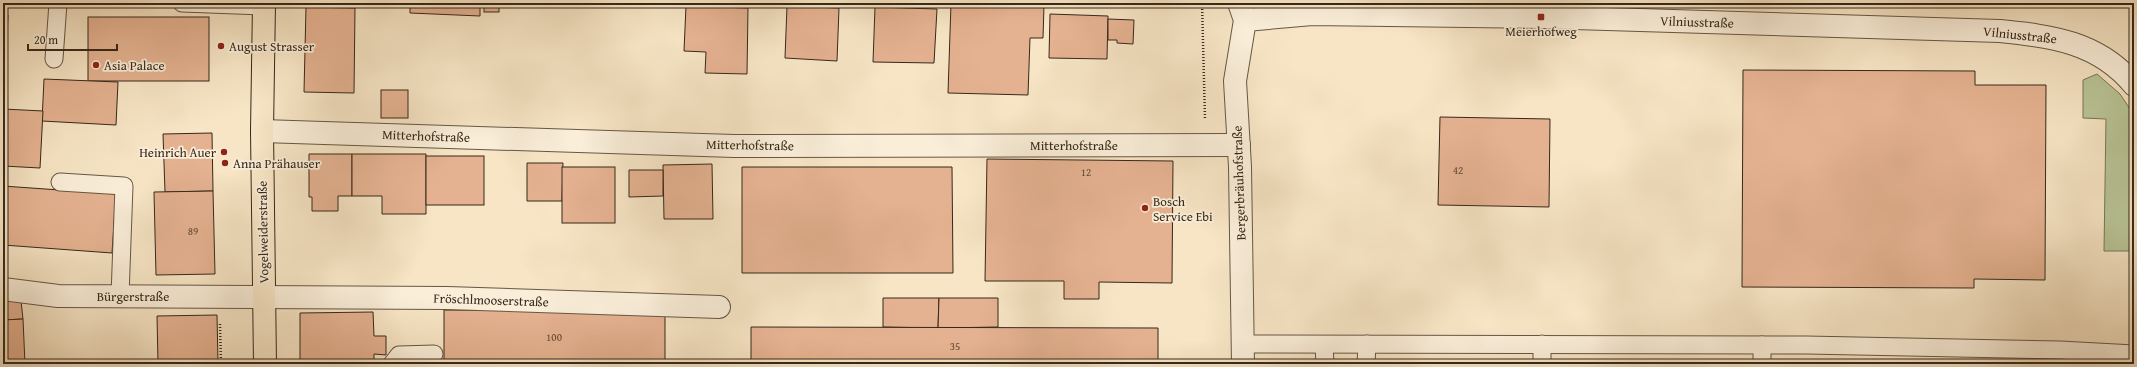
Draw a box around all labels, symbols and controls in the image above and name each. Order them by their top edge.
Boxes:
street label: Vilniusstraße [1660,11,1734,33]
marker: Meierhofweg [1536,12,1546,22]
place label: Meierhofweg [1505,22,1577,41]
street label: Vilniusstraße [1982,22,2058,48]
scale bar [28,26,117,52]
text: 20 m [34,31,58,48]
place label: August Strasser [229,37,315,56]
marker: August Strasser [216,41,226,51]
place label: Asia Palace [104,56,165,75]
marker: Asia Palace [91,60,101,70]
street label: Mitterhofstraße [382,125,470,147]
street label: Bergerbräuhofstraße [1227,125,1251,241]
street label: Mitterhofstraße [706,135,794,155]
street label: Mitterhofstraße [1030,136,1118,155]
place label: Heinrich Auer [139,143,217,162]
marker: Heinrich Auer [219,147,229,157]
place label: Anna Prähauser [233,154,321,173]
marker: Anna Prähauser [220,158,230,168]
house number: 42 [1453,162,1463,178]
house number: 12 [1081,164,1091,180]
street label: Vogelweiderstraße [253,181,273,283]
place label: Bosch Service Ebi [1153,192,1213,226]
marker: Bosch Service Ebi [1140,203,1150,213]
house number: 89 [188,223,198,239]
street label: Bürgerstraße [97,287,169,306]
street label: Fröschlmooserstraße [433,288,549,312]
house number: 100 [546,329,562,345]
house number: 35 [950,338,960,354]

